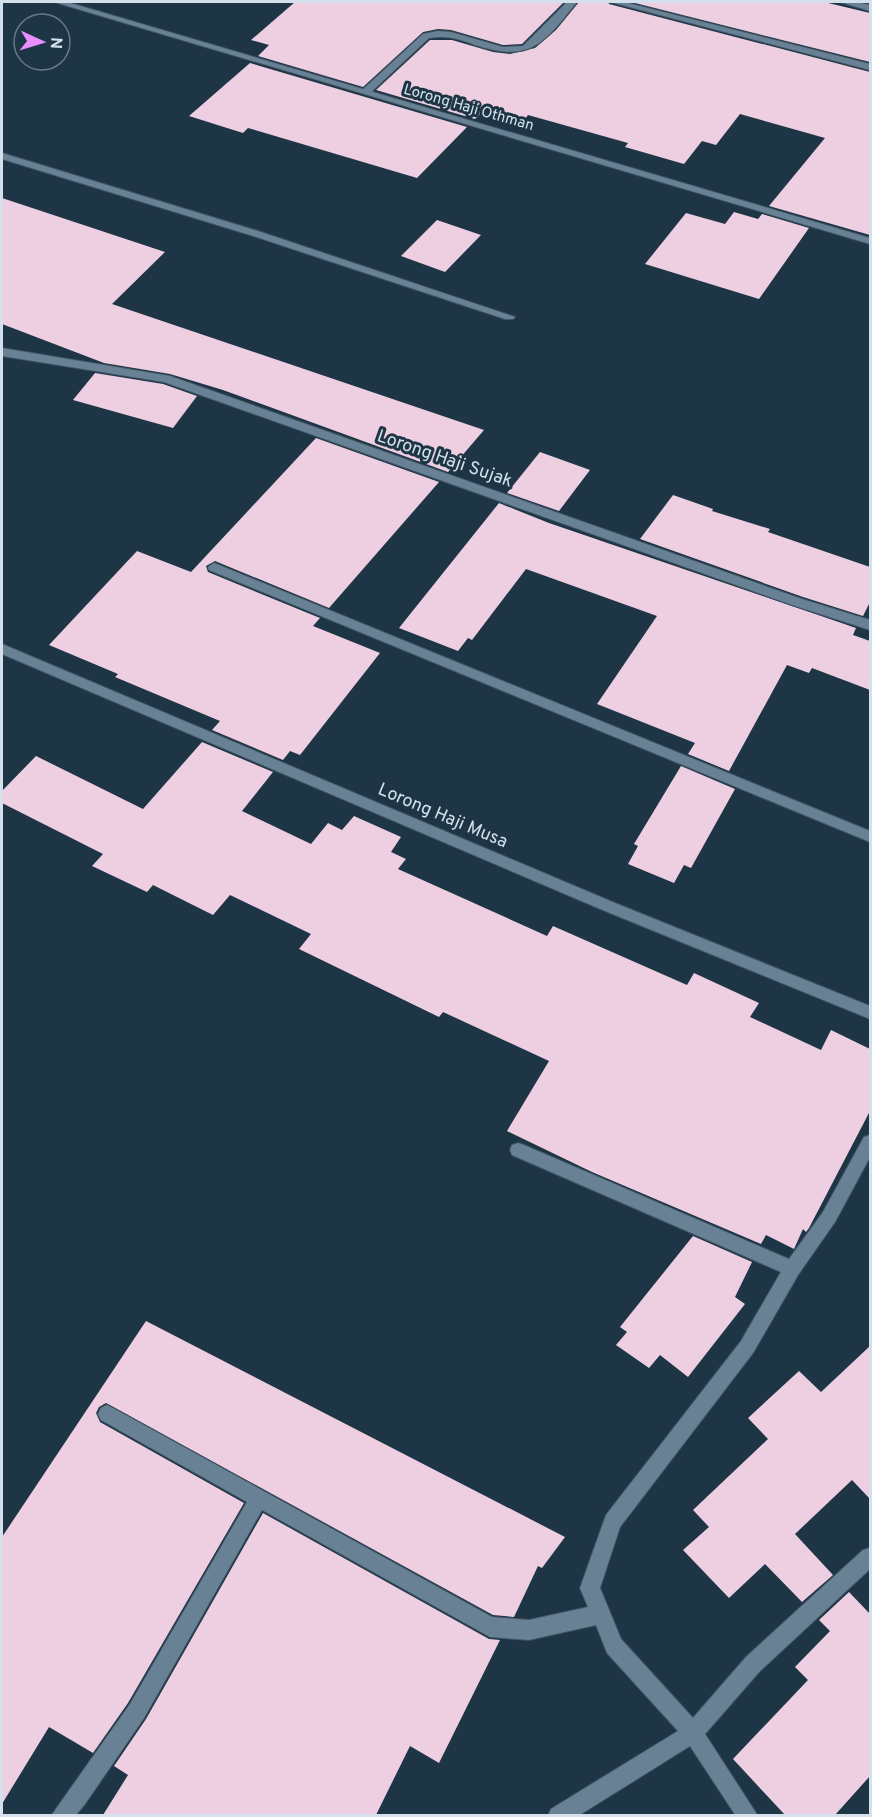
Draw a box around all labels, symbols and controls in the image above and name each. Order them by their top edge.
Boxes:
north arrow [12,12,72,72]
text: N [45,36,65,49]
street label: Lorong Haji Othman [401,81,536,136]
street label: Lorong Haji Sujak [374,425,515,493]
street label: Lorong Haji Musa [374,779,511,854]

